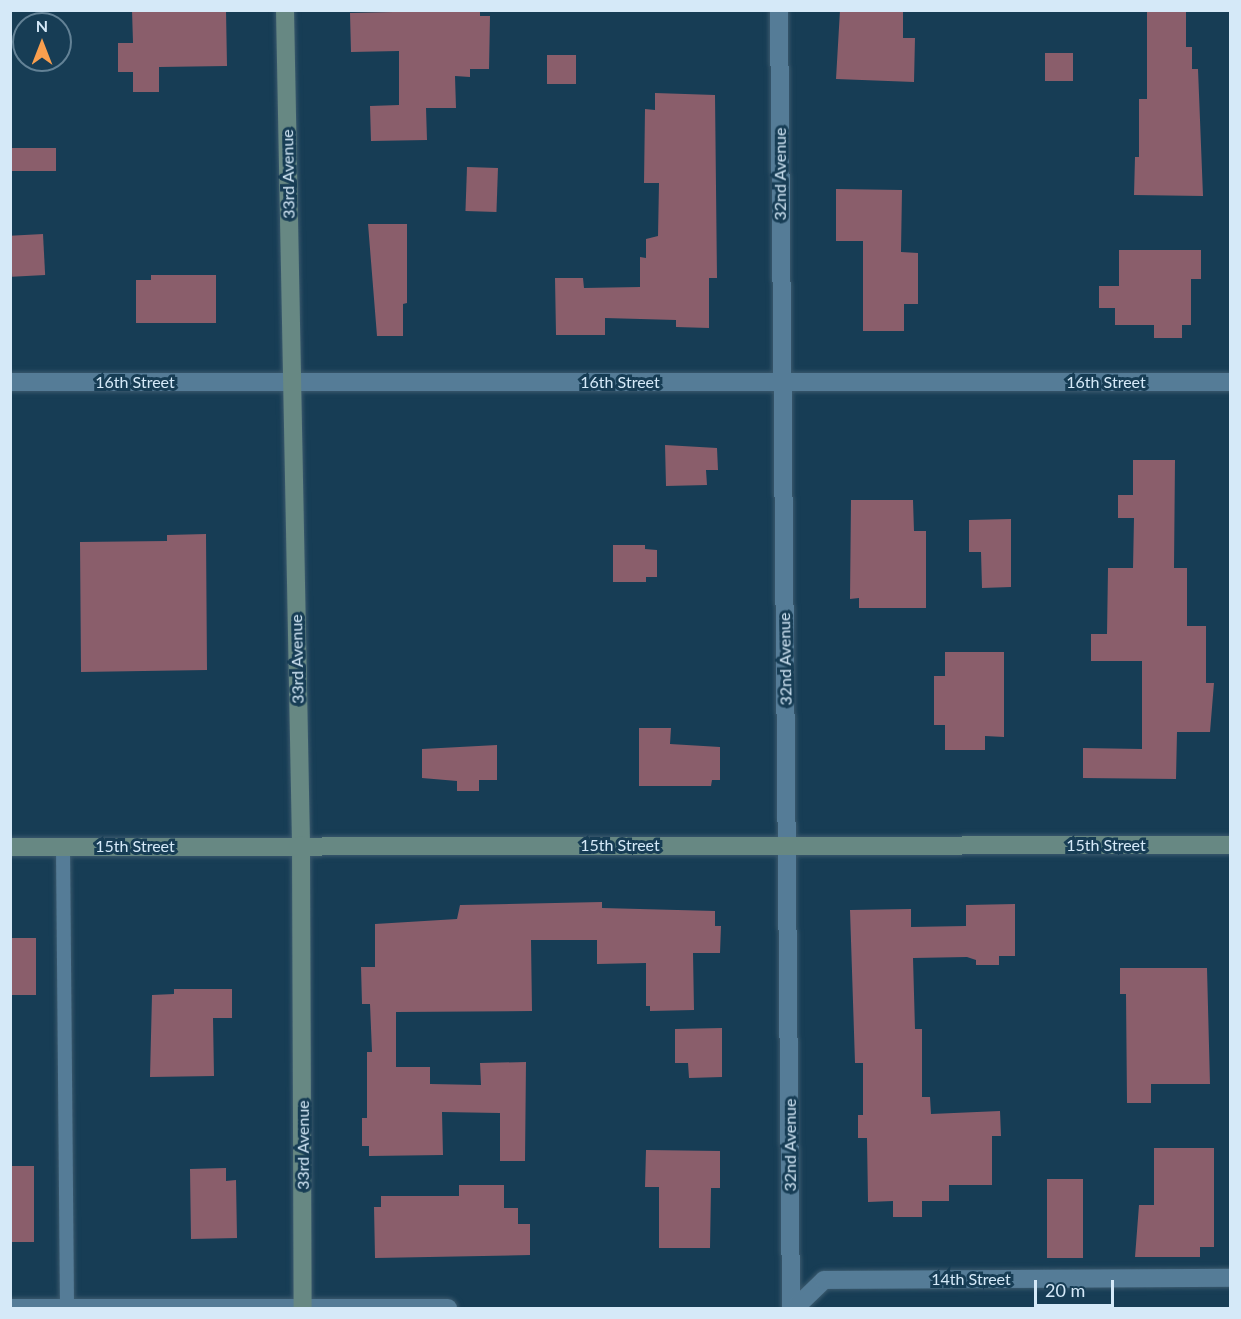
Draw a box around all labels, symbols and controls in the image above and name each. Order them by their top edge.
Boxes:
north arrow [12,12,72,72]
text: N [36,16,48,35]
street label: 32nd Avenue [770,127,790,221]
street label: 33rd Avenue [278,129,298,219]
street label: 16th Street [95,372,175,392]
street label: 16th Street [580,372,660,392]
street label: 16th Street [1066,372,1146,392]
street label: 32nd Avenue [775,612,795,706]
street label: 33rd Avenue [287,614,307,704]
street label: 15th Street [580,835,660,855]
street label: 15th Street [1066,835,1146,855]
street label: 15th Street [95,836,175,856]
street label: 32nd Avenue [780,1098,800,1192]
street label: 33rd Avenue [293,1100,313,1190]
scale bar [1037,1268,1116,1306]
street label: 14th Street [931,1269,1011,1289]
text: 20 m [1045,1279,1085,1301]

